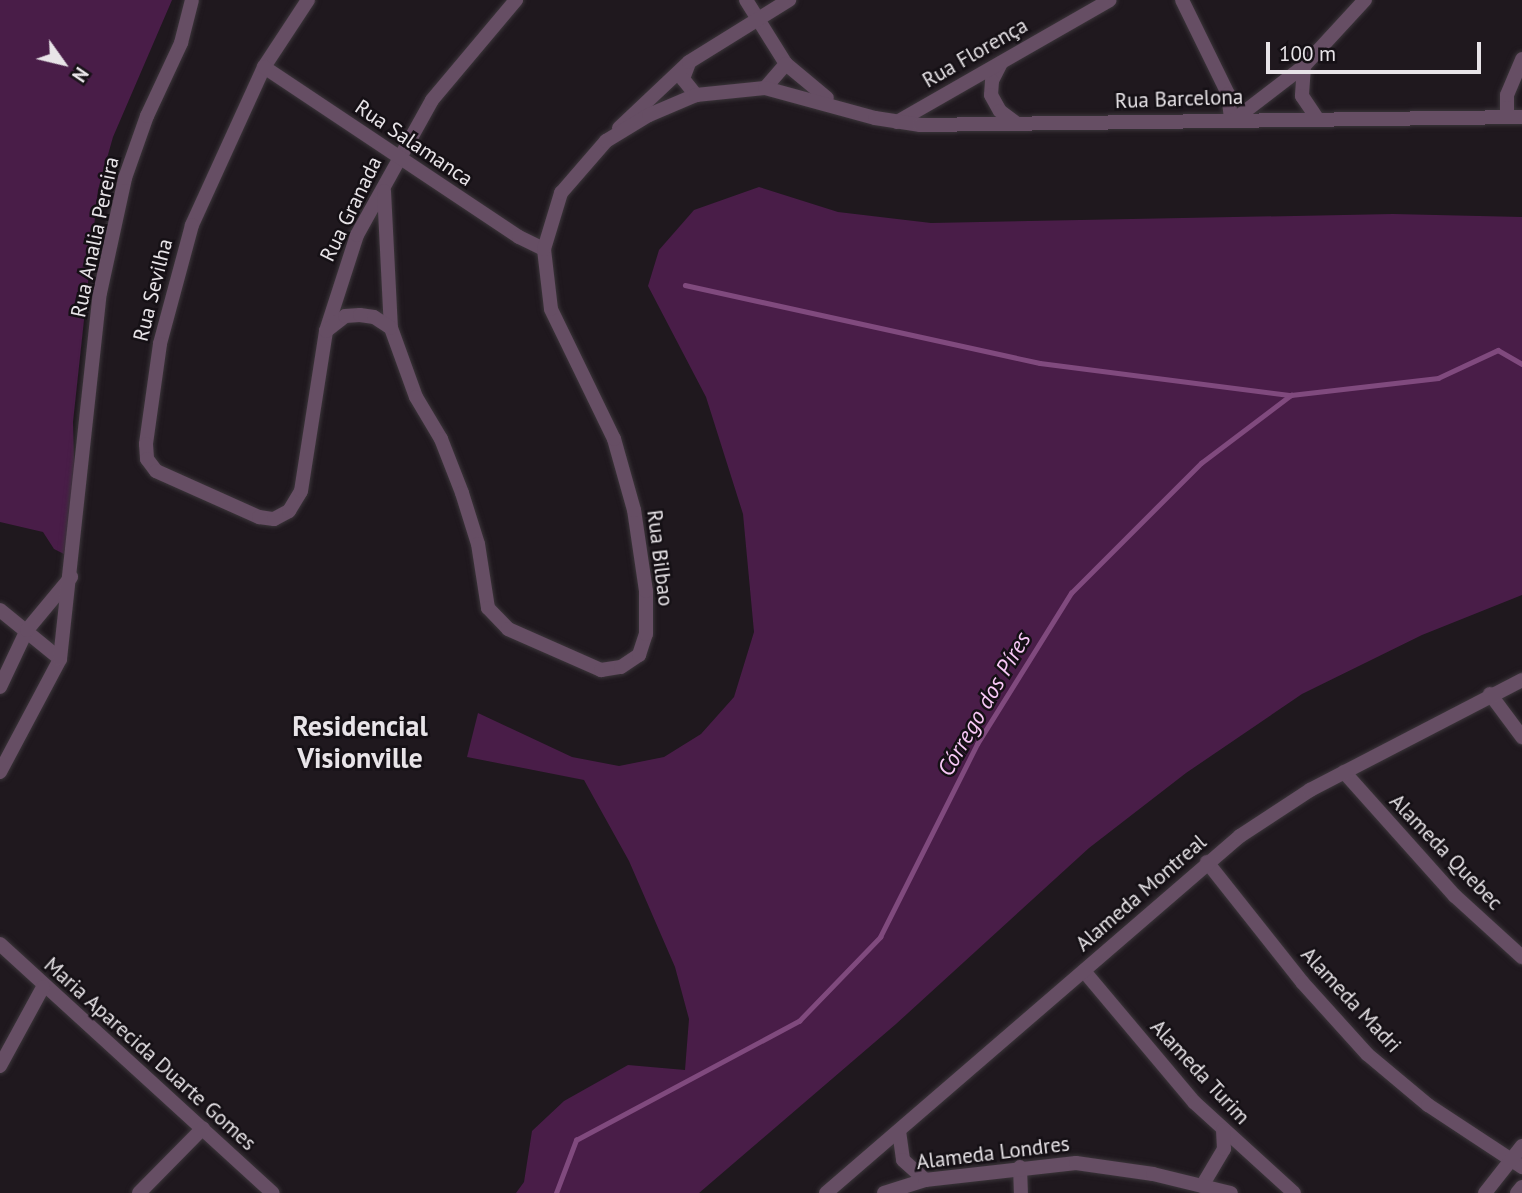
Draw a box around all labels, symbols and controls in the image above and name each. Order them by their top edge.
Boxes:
street label: Rua Florença [918,13,1032,93]
north arrow [28,28,98,98]
scale bar [1270,28,1485,72]
text: 100 m [1279,40,1336,67]
text: N [67,63,94,87]
street label: Rua Barcelona [1114,84,1244,114]
street label: Rua Salamanca [350,94,478,192]
street label: Rua Granada [315,152,387,266]
street label: Rua Analia Pereira [66,154,124,320]
street label: Rua Sevilha [128,236,178,344]
street label: Rua Bilbao [642,508,678,608]
water label: Córrego dos Píres [932,627,1036,781]
district label: Residencial Visionville [292,709,428,775]
street label: Alameda Quebec [1384,789,1508,915]
street label: Alameda Montreal [1071,829,1211,957]
street label: Alameda Madri [1296,942,1406,1058]
street label: Maria Aparecida Duarte Gomes [39,952,261,1156]
street label: Alameda Turim [1145,1014,1255,1130]
street label: Alameda Londres [915,1131,1071,1175]

